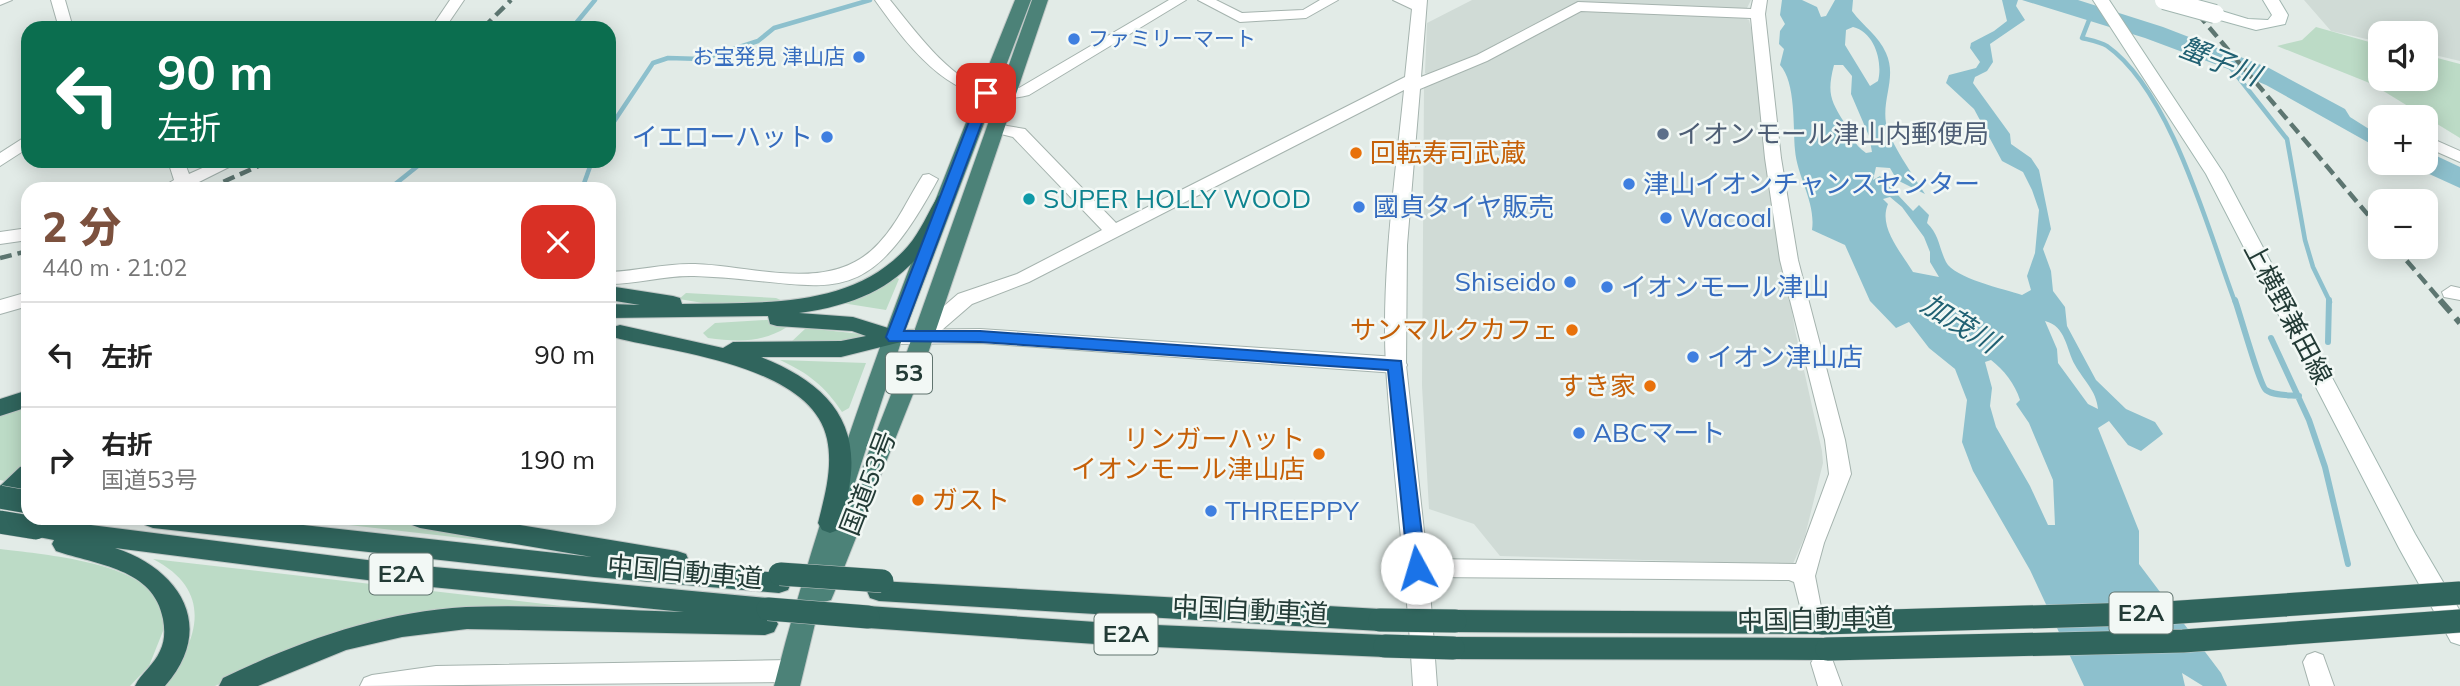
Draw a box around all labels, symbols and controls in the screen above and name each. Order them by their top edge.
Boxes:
map controls [2368,21,2438,259]
button: sound [2368,21,2438,91]
place label: ファミリーマート [1088,25,1256,51]
water label: 蟹子川 [2175,29,2268,94]
marker: ファミリーマート [1066,31,1082,47]
text: 90 m [157,41,273,102]
place label: お宝発見 津山店 [693,43,845,69]
icon: left [42,49,133,140]
marker: お宝発見 津山店 [851,49,867,65]
pin [956,63,1016,123]
icon: arrive [967,74,1005,112]
button: + [2368,105,2438,175]
text: 左折 [157,107,221,147]
place label: イオンモール津山内郵便局 [1677,117,1989,150]
place label: イエローハット [632,120,813,153]
marker: イオンモール津山内郵便局 [1655,126,1671,142]
marker: イエローハット [819,129,835,145]
place label: 回転寿司武蔵 [1370,136,1526,169]
marker: 回転寿司武蔵 [1348,145,1364,161]
place label: 津山イオンチャンスセンター [1643,167,1980,200]
marker: 津山イオンチャンスセンター [1621,176,1637,192]
place label: SUPER HOLLY WOOD [1043,182,1311,215]
button: − [2368,189,2438,259]
place label: 國貞タイヤ販売 [1373,190,1554,223]
marker: SUPER HOLLY WOOD [1021,191,1037,207]
marker: 國貞タイヤ販売 [1351,199,1367,215]
text: 2 分 [42,200,121,253]
place label: Wacoal [1680,201,1772,234]
button: close [521,205,595,279]
marker: Wacoal [1658,210,1674,226]
street label: 上横野兼田線 [2237,236,2340,389]
text: 440 m · 21:02 [42,253,187,282]
place label: Shiseido [1455,265,1556,298]
place label: イオンモール津山 [1621,270,1829,303]
marker: Shiseido [1562,274,1578,290]
marker: イオンモール津山 [1599,279,1615,295]
water label: 加茂川 [1915,285,2008,361]
place label: サンマルクカフェ [1350,313,1558,346]
marker: サンマルクカフェ [1564,322,1580,338]
icon: left [42,336,80,374]
text: 90 m [534,338,595,371]
text: 左折 [101,340,153,373]
place label: イオン津山店 [1707,340,1863,373]
marker: イオン津山店 [1685,349,1701,365]
road number: 53 [886,352,932,394]
place label: すき家 [1558,369,1636,402]
marker: すき家 [1642,378,1658,394]
place label: ABCマート [1593,416,1726,449]
place label: リンガーハット イオンモール津山店 [1071,422,1305,485]
marker: ABCマート [1571,425,1587,441]
street label: 国道53号 [833,426,903,540]
text: 右折 [101,428,153,461]
icon: right [42,441,80,479]
text: 190 m [519,443,595,476]
marker: リンガーハット イオンモール津山店 [1311,446,1327,462]
text: 国道53号 [101,465,198,494]
place label: ガスト [932,483,1010,516]
marker: ガスト [910,492,926,508]
place label: THREEPPY [1225,494,1360,527]
marker: THREEPPY [1203,503,1219,519]
position arrow [1380,531,1454,605]
street label: 中国自動車道 [606,548,764,595]
road number: E2A [370,554,432,594]
street label: 中国自動車道 [1171,589,1329,630]
road number: E2A [2110,592,2172,634]
street label: 中国自動車道 [1737,601,1893,636]
road number: E2A [1094,614,1158,654]

